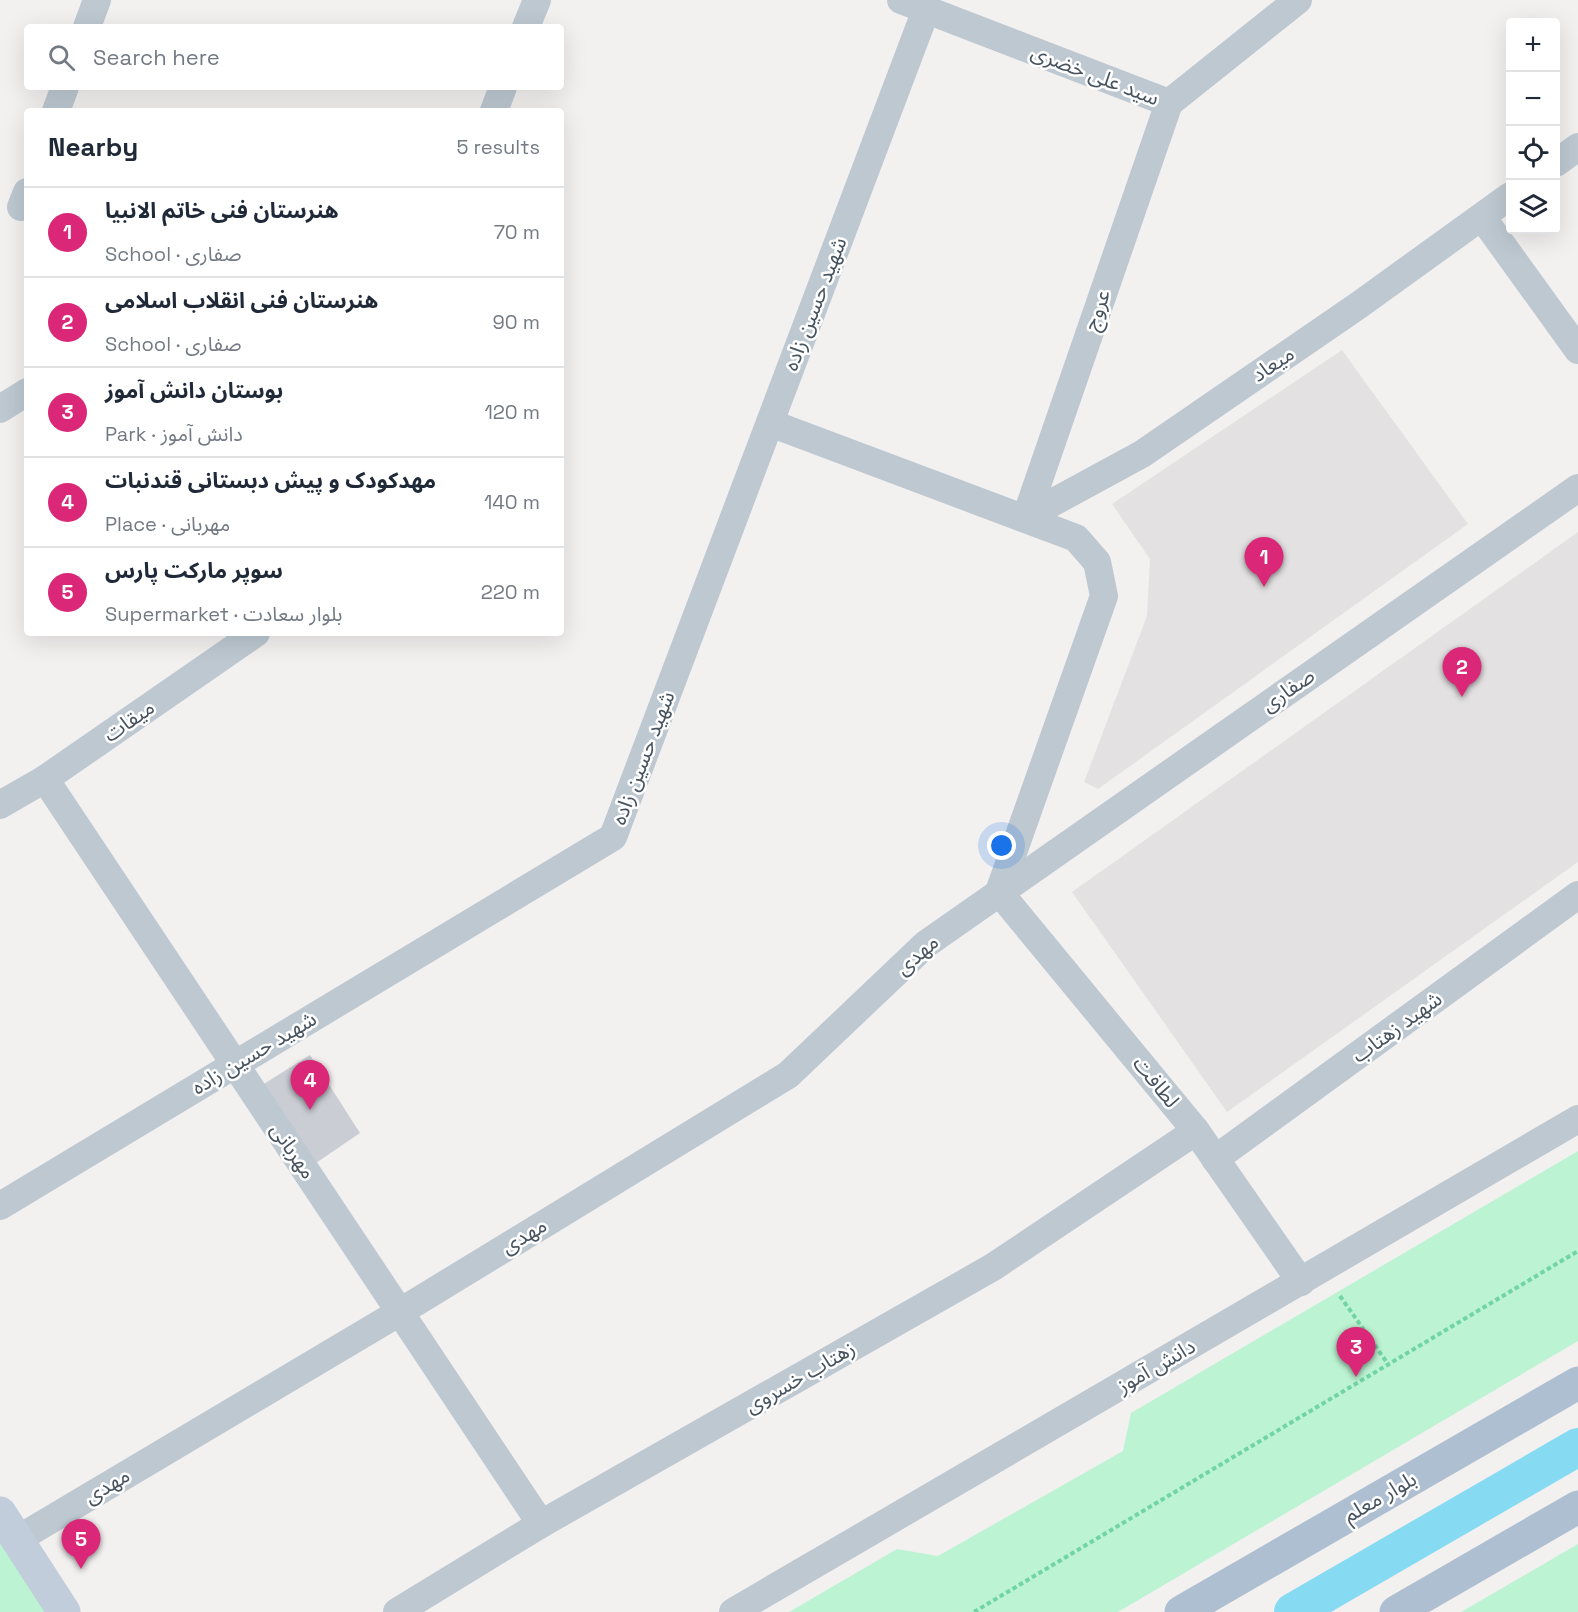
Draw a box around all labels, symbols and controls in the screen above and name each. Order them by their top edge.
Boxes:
map controls [1506,18,1560,234]
button: + [1506,18,1560,72]
search box [24,24,564,90]
street label: سید علی خضری [1027,38,1163,111]
icon: search [45,41,78,74]
text: Search here [93,43,220,71]
button: − [1506,72,1560,126]
button: locate [1506,126,1560,180]
text: Nearby [48,130,138,164]
text: 5 results [456,134,540,160]
button: layers [1506,180,1560,234]
text: هنرستان فنی خاتم الانبیا [105,196,339,224]
text: 1 [63,219,72,245]
text: 70 m [494,219,540,245]
street label: شهید حسین زاده [777,233,852,374]
text: School · صفاری [105,241,241,267]
text: هنرستان فنی انقلاب اسلامی [105,286,378,314]
street label: عروج [1077,286,1118,335]
text: 2 [62,309,73,335]
text: 90 m [493,309,540,335]
text: School · صفاری [105,331,241,357]
street label: میعاد [1246,340,1299,388]
text: بوستان دانش آموز [105,376,283,404]
text: 3 [61,399,74,425]
text: 120 m [484,399,540,425]
text: Park · دانش آموز [105,421,243,447]
text: مهدکودک و پیش دبستانی قندنبات [105,466,436,494]
text: 4 [61,489,74,515]
text: 140 m [484,489,540,515]
text: Place · مهربانی [105,511,230,537]
pin: 1 [1244,538,1284,587]
text: سوپر مارکت پارس [105,556,283,584]
text: 5 [62,579,74,605]
text: 220 m [481,579,540,605]
text: Supermarket · بلوار سعادت [105,601,342,627]
pin: 2 [1442,648,1482,697]
street label: صفاری [1256,662,1320,718]
street label: شهید حسین زاده [605,687,680,828]
street label: میقات [98,693,159,748]
your location [987,831,1016,860]
street label: مهدی [889,928,944,981]
street label: شهید زهتاب [1346,985,1447,1068]
street label: شهید حسین زاده [186,1005,321,1100]
street label: لطافت [1127,1050,1185,1113]
pin: 4 [290,1060,330,1110]
street label: مهربانی [265,1117,322,1184]
street label: مهدی [496,1211,552,1260]
pin: 3 [1336,1328,1376,1377]
street label: دانش آموز [1111,1332,1200,1399]
street label: زهتاب خسروی [740,1334,860,1419]
street label: مهدی [79,1461,135,1510]
street label: بلوار معلم [1338,1465,1422,1530]
pin: 5 [62,1520,100,1569]

